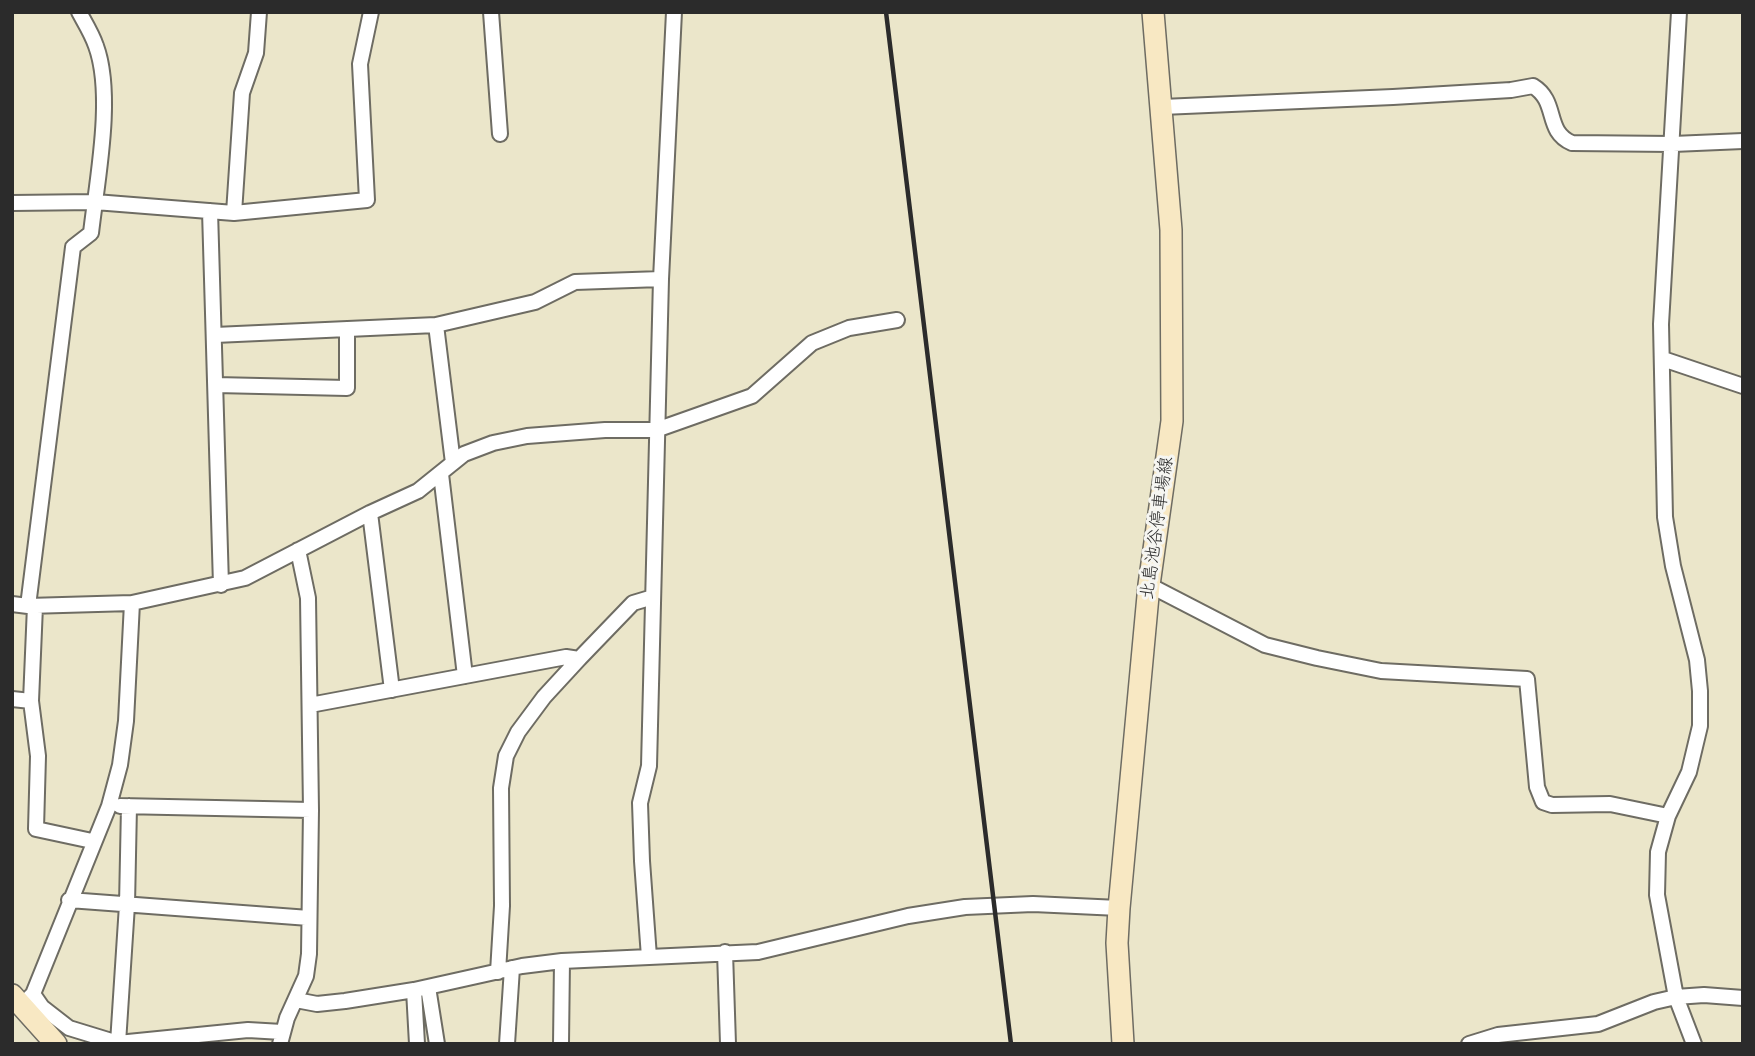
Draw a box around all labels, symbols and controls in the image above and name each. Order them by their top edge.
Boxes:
street label: 北島池谷停車場線 [1136,455,1178,601]

